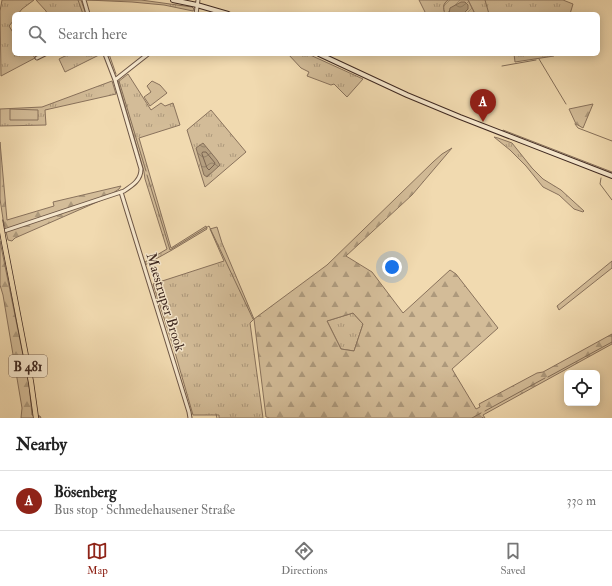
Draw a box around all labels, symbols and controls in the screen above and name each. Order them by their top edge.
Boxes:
search box [12,12,600,56]
icon: search [26,23,48,45]
text: Search here [58,25,127,44]
pin: A [470,89,496,122]
street label: Maestruper Brook [141,251,189,354]
your location [382,257,402,277]
road number: B 481 [9,355,47,377]
map controls [564,370,600,406]
button: locate [564,370,600,406]
text: Nearby [16,434,67,455]
text: Bösenberg [54,483,117,502]
text: A [25,493,33,509]
text: 330 m [567,493,596,509]
text: Bus stop · Schmedehausener Straße [54,502,235,518]
tab: Map [86,540,108,577]
tab: Directions [281,540,328,577]
tab: Saved [500,540,526,577]

